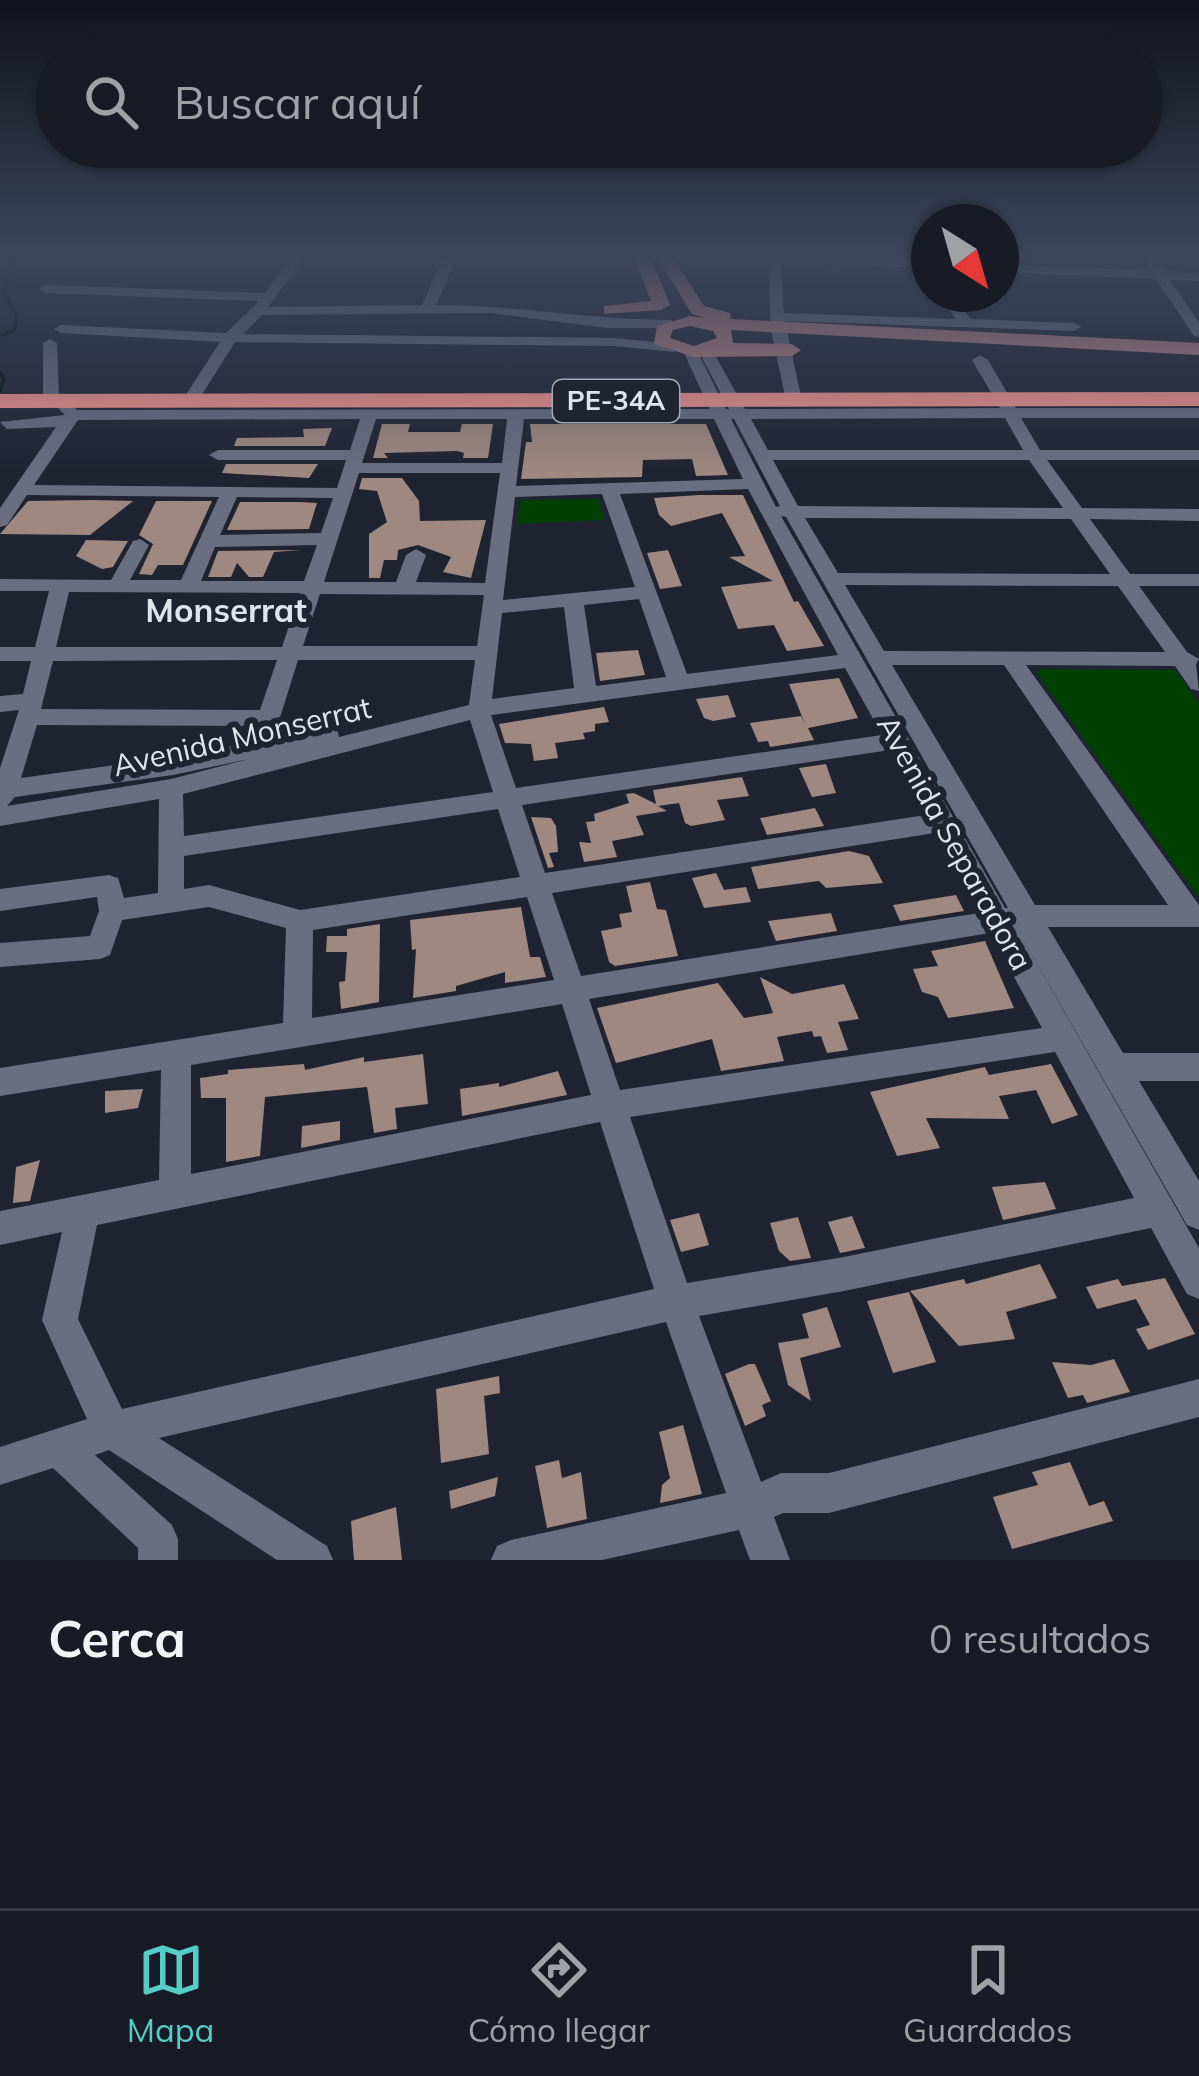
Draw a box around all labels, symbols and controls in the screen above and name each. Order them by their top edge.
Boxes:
search box [36,36,1163,168]
icon: search [78,69,144,135]
text: Buscar aquí [174,74,421,130]
north arrow [911,204,1019,312]
road number: PE-34A [553,380,679,422]
district label: Monserrat [145,589,307,630]
street label: Avenida Monserrat [109,688,374,784]
street label: Avenida Separadora [869,708,1041,977]
text: Cerca [48,1606,186,1670]
text: 0 resultados [929,1614,1151,1663]
tab: Mapa [127,1937,214,2050]
tab: Cómo llegar [468,1937,650,2050]
tab: Guardados [903,1937,1072,2050]

